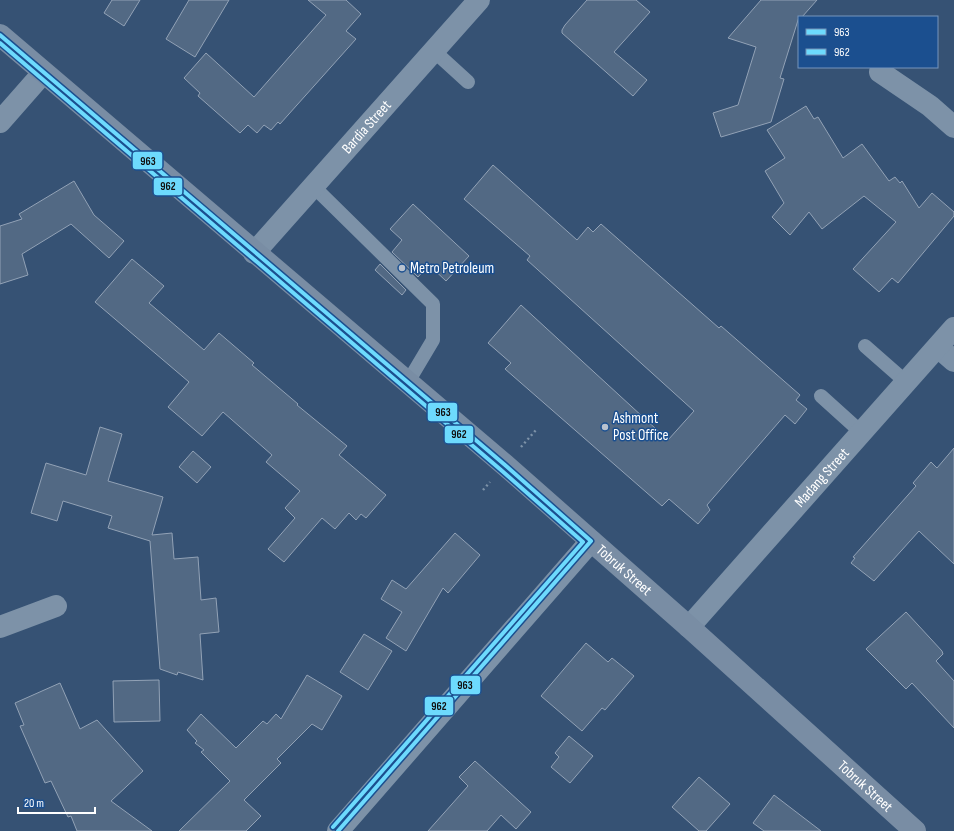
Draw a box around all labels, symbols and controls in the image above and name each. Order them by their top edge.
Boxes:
legend [798,16,938,68]
text: 963 [834,25,850,40]
text: 962 [834,45,850,60]
street label: Bardia Street [337,96,395,158]
line badge: 963 [132,151,163,170]
text: 963 [140,155,156,168]
line badge: 962 [153,177,183,196]
text: 962 [160,180,176,193]
place label: Metro Petroleum [410,259,494,278]
marker: Metro Petroleum [397,263,407,273]
line badge: 963 [427,402,458,422]
text: 963 [435,406,451,419]
place label: Ashmont Post Office [612,409,669,445]
marker: Ashmont Post Office [600,422,610,432]
line badge: 962 [444,425,474,444]
text: 962 [451,428,467,441]
street label: Madang Street [790,443,853,511]
street label: Tobruk Street [592,540,656,600]
line badge: 963 [450,675,481,695]
text: 963 [457,679,473,692]
line badge: 962 [424,696,454,716]
text: 962 [431,700,447,713]
street label: Tobruk Street [834,756,897,816]
scale bar [18,789,95,815]
text: 20 m [24,796,44,811]

